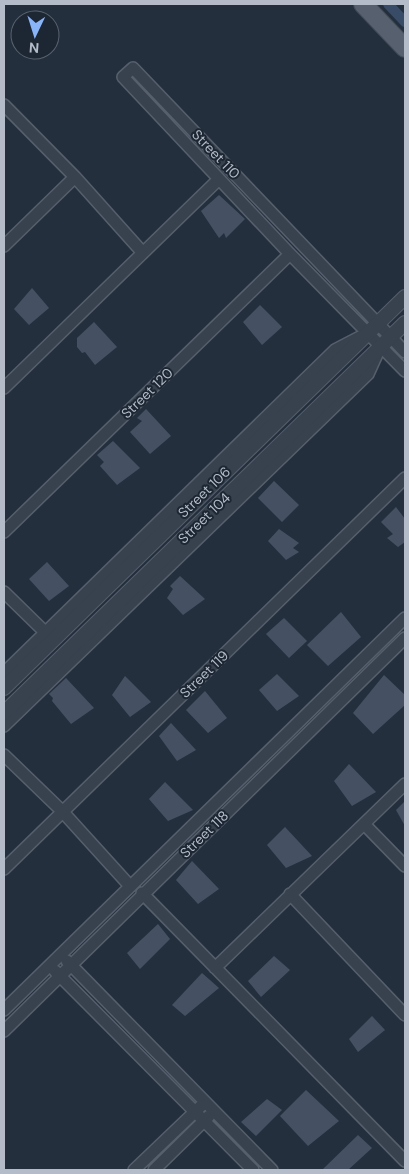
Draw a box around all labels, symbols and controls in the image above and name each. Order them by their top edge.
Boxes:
north arrow [10,10,60,60]
text: N [28,39,40,57]
street label: Street 110 [188,126,244,182]
street label: Street 120 [117,364,177,422]
street label: Street 106 [174,463,234,521]
street label: Street 104 [174,488,234,547]
street label: Street 119 [176,646,232,702]
street label: Street 118 [176,806,232,862]

